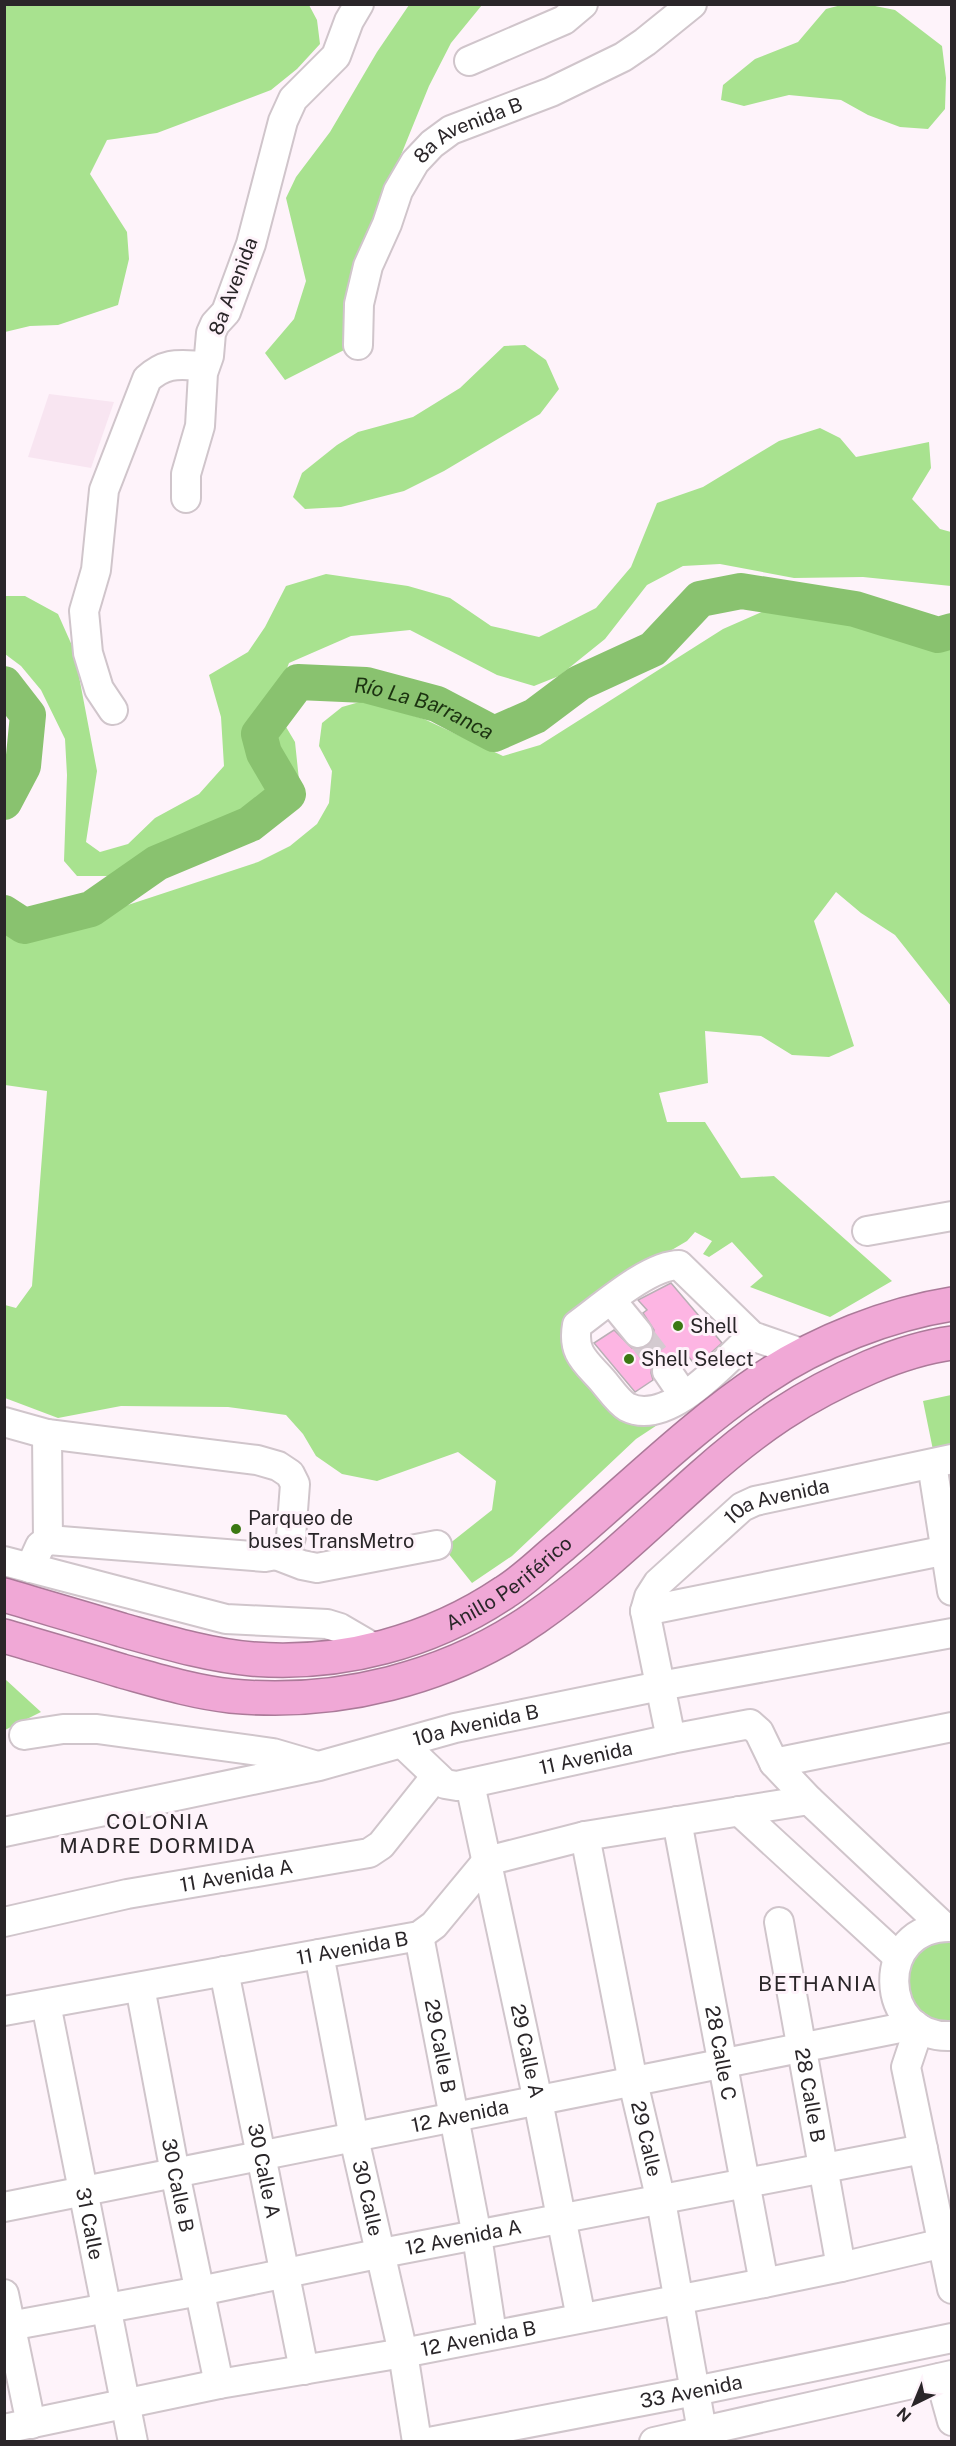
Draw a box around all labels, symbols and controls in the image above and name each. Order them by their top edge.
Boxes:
street label: 8a Avenida B [408,92,526,168]
street label: 8a Avenida [203,234,263,338]
water label: Río La Barranca [354,672,498,744]
place label: Shell [690,1314,738,1338]
marker: Shell [671,1319,685,1333]
place label: Shell Select [641,1347,754,1371]
marker: Shell Select [622,1352,636,1366]
street label: 10a Avenida [719,1473,831,1529]
place label: Parqueo de buses TransMetro [248,1506,414,1553]
marker: Parqueo de buses TransMetro [229,1522,243,1536]
street label: Anillo Periférico [442,1531,577,1635]
street label: 10a Avenida B [410,1699,541,1751]
street label: 11 Avenida [537,1736,635,1780]
district label: COLONIA MADRE DORMIDA [59,1809,257,1858]
street label: 11 Avenida A [178,1854,294,1897]
street label: 11 Avenida B [295,1926,410,1970]
district label: BETHANIA [758,1971,878,1996]
street label: 29 Calle B [419,1997,461,2095]
street label: 29 Calle A [505,2002,549,2100]
street label: 28 Calle C [700,2004,741,2102]
street label: 28 Calle B [790,2046,830,2144]
street label: 12 Avenida [409,2094,511,2137]
street label: 29 Calle [626,2099,667,2179]
street label: 30 Calle A [243,2122,285,2220]
street label: 30 Calle B [157,2137,199,2234]
street label: 30 Calle [347,2158,388,2238]
street label: 31 Calle [71,2186,109,2262]
street label: 12 Avenida A [403,2214,523,2260]
street label: 12 Avenida B [419,2315,538,2361]
street label: 33 Avenida [638,2370,744,2413]
north arrow [884,2374,944,2434]
text: N [893,2403,915,2426]

